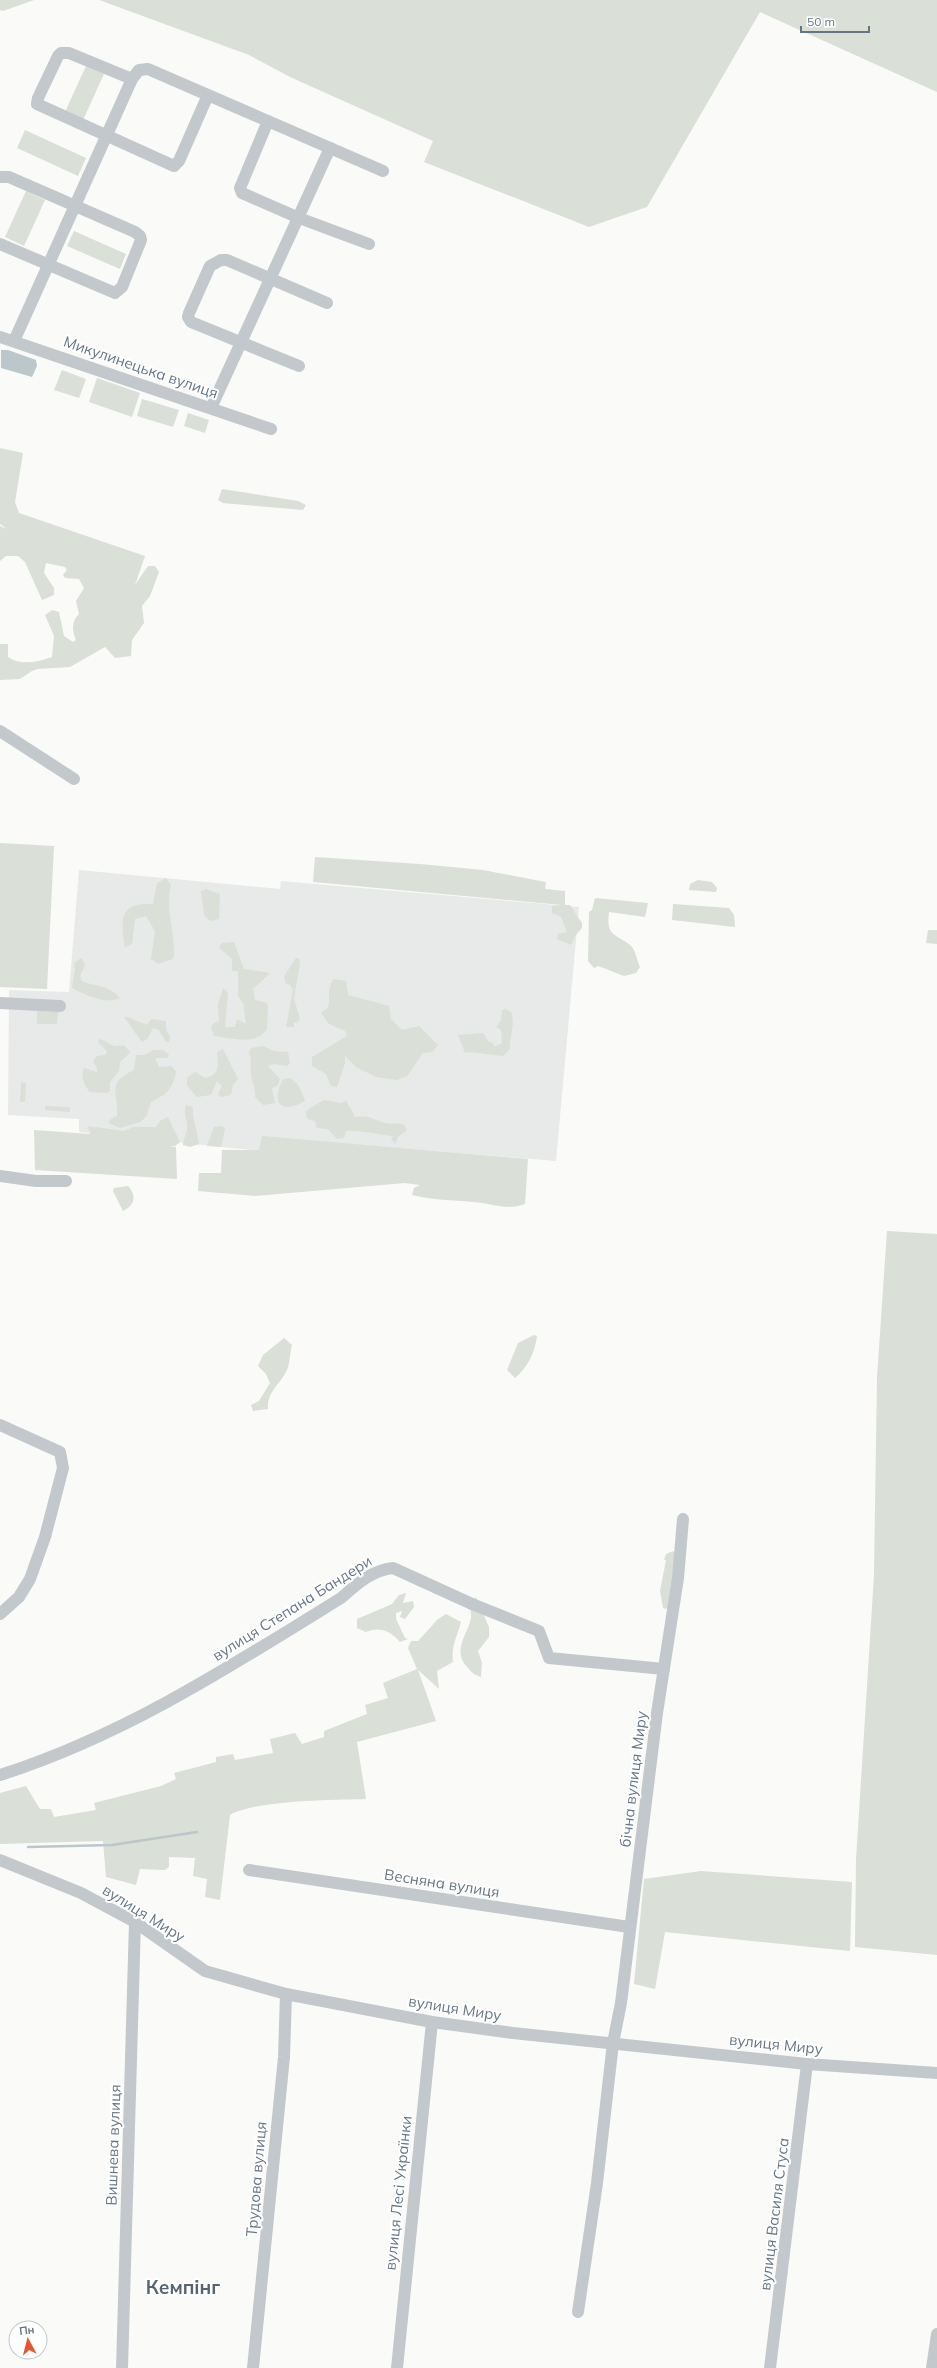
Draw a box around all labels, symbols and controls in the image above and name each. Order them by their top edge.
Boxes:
scale bar [801,8,869,34]
text: 50 m [807,14,835,29]
street label: Микулинецька вулиця [61,332,221,402]
street label: вулиця Степана Бандери [209,1551,375,1665]
street label: бічна вулиця Миру [615,1710,651,1848]
street label: Весняна вулиця [383,1865,501,1901]
street label: вулиця Миру [99,1880,189,1946]
street label: вулиця Миру [407,1991,503,2025]
street label: вулиця Миру [728,2030,824,2058]
street label: Вишнева вулиця [101,2084,125,2206]
street label: вулиця Лесі Українки [380,2115,416,2271]
street label: Трудова вулиця [242,2121,270,2237]
street label: вулиця Василя Стуса [755,2137,793,2291]
district label: Кемпінг [146,2275,220,2299]
north arrow [8,2320,48,2360]
text: Пн [18,2322,35,2338]

